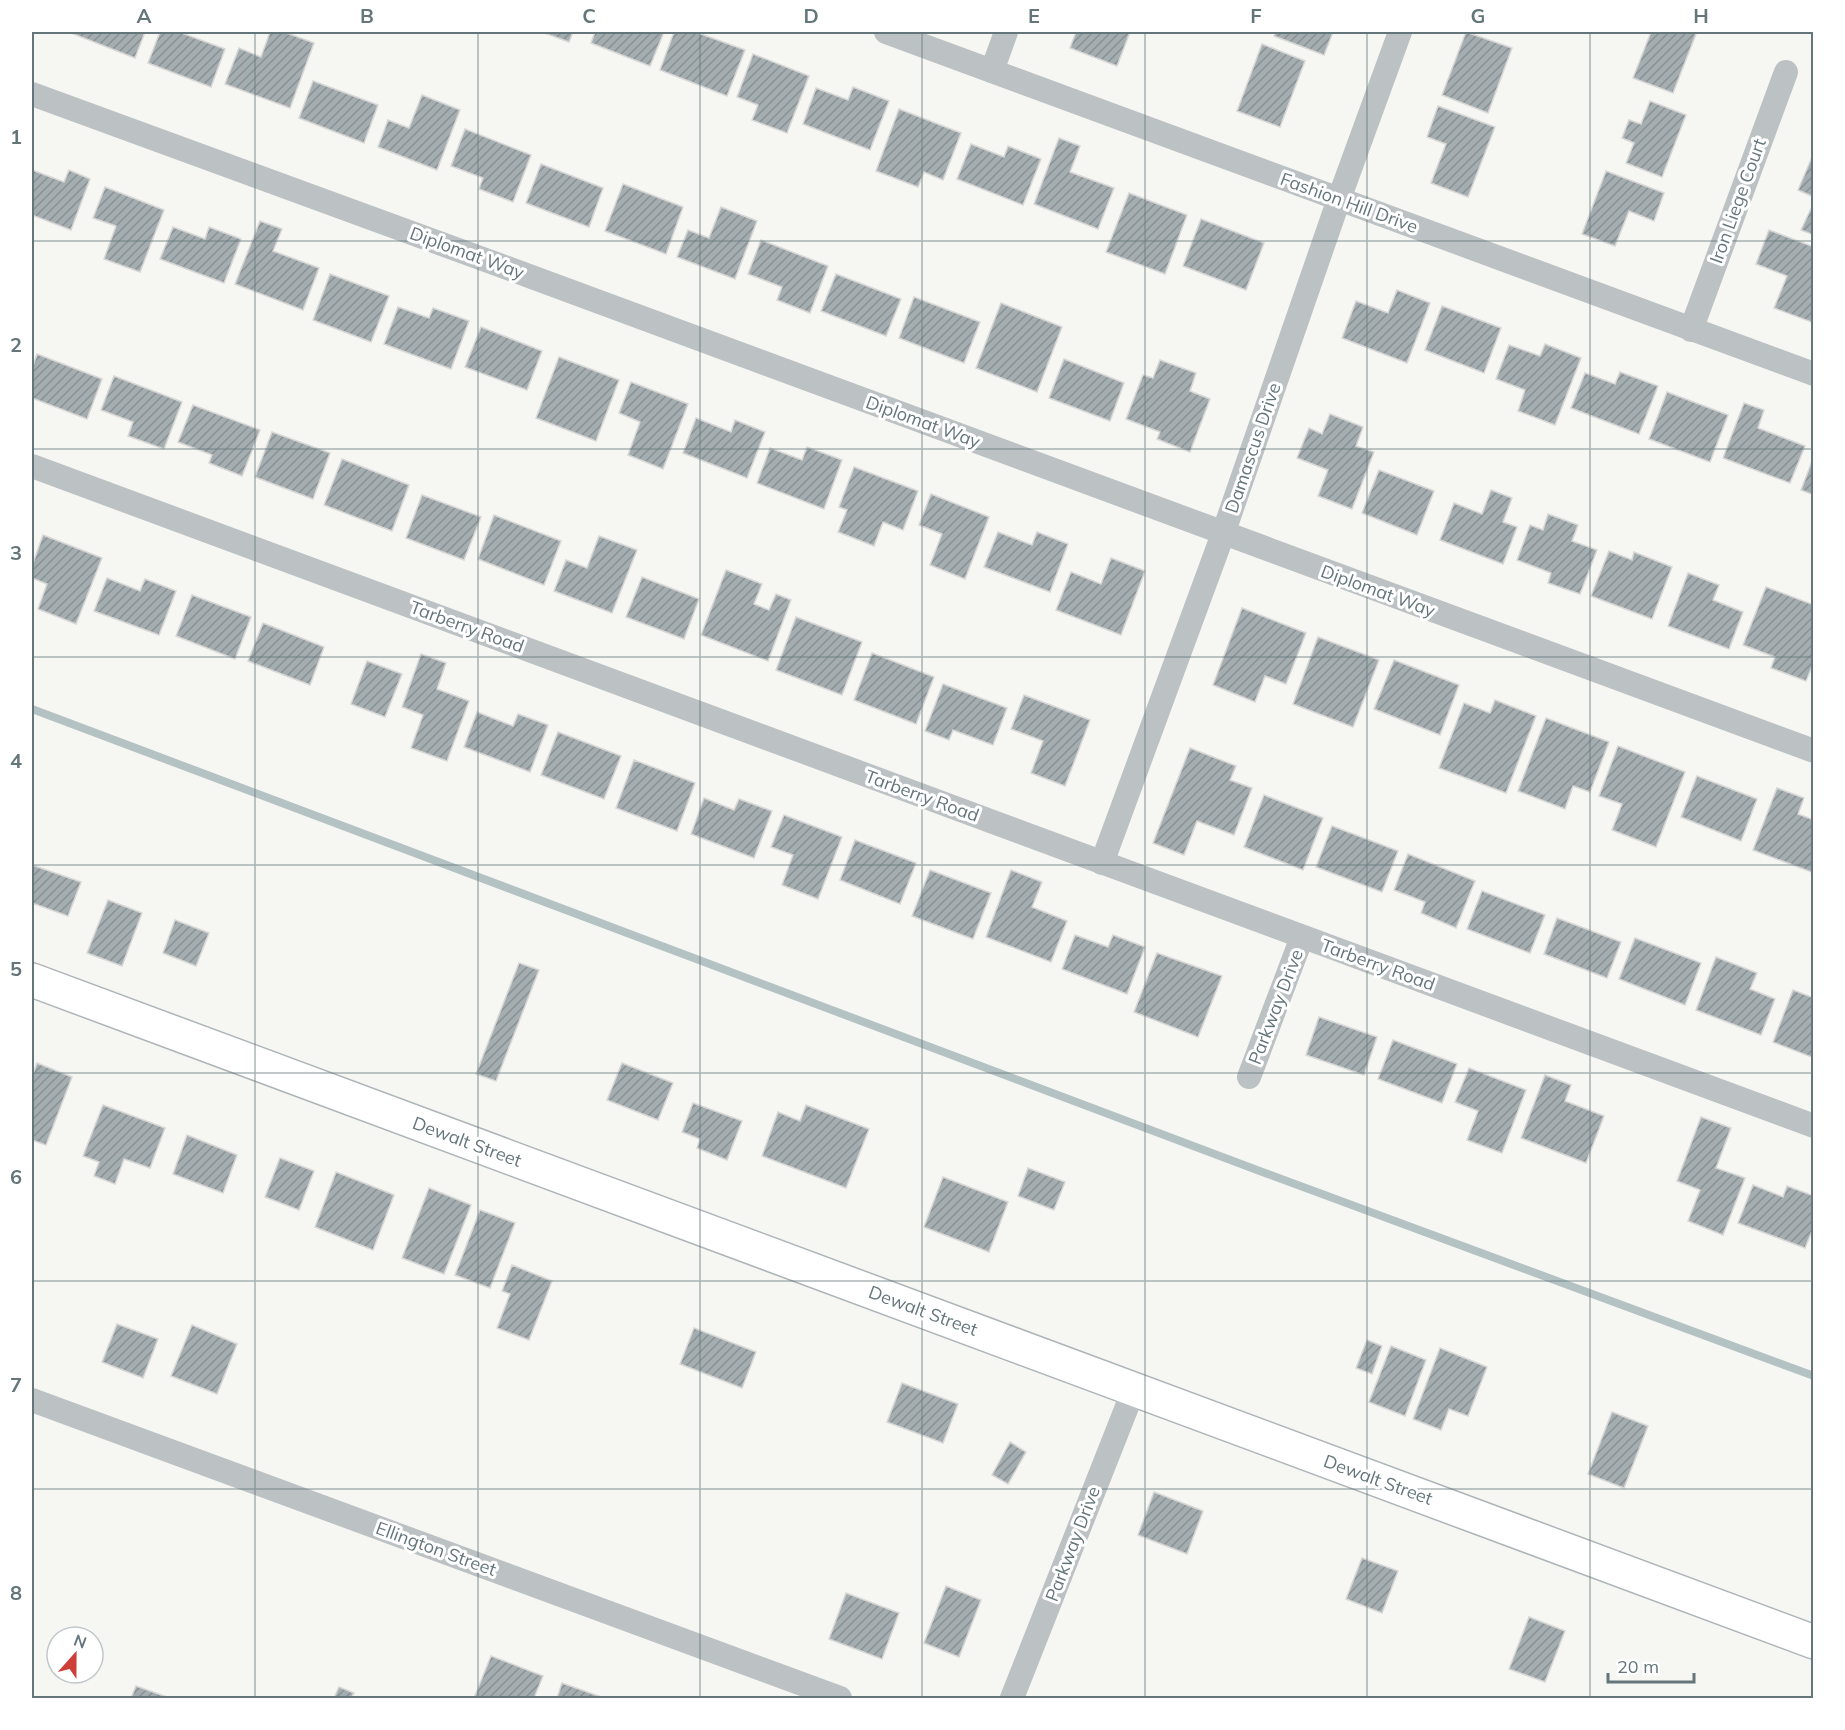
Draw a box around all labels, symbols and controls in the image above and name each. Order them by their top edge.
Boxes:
text: A [137,3,152,28]
text: B [360,3,374,28]
text: C [582,3,596,28]
text: D [803,3,819,28]
text: E [1028,3,1040,28]
text: F [1250,3,1262,28]
text: G [1471,3,1485,28]
text: H [1693,3,1709,28]
text: 1 [10,124,22,149]
street label: Iron Liege Court [1704,135,1771,267]
street label: Fashion Hill Drive [1277,167,1421,238]
street label: Diplomat Way [407,221,528,284]
text: 2 [10,332,22,357]
street label: Damascus Drive [1219,380,1286,516]
street label: Diplomat Way [863,390,984,453]
text: 3 [10,540,22,565]
street label: Diplomat Way [1318,559,1439,622]
street label: Tarberry Road [407,595,527,658]
text: 4 [10,748,22,773]
street label: Tarberry Road [862,764,982,827]
street label: Tarberry Road [1318,933,1438,996]
street label: Parkway Drive [1243,946,1308,1068]
text: 5 [10,956,22,981]
street label: Dewalt Street [409,1111,525,1172]
text: 6 [10,1164,22,1189]
street label: Dewalt Street [865,1280,981,1341]
text: 7 [10,1372,22,1397]
street label: Dewalt Street [1320,1449,1436,1510]
street label: Parkway Drive [1040,1483,1105,1605]
street label: Ellington Street [373,1516,499,1581]
text: 8 [10,1580,22,1605]
north arrow [45,1625,105,1685]
text: N [71,1629,90,1652]
scale bar [1608,1646,1694,1684]
text: 20 m [1617,1655,1659,1678]

